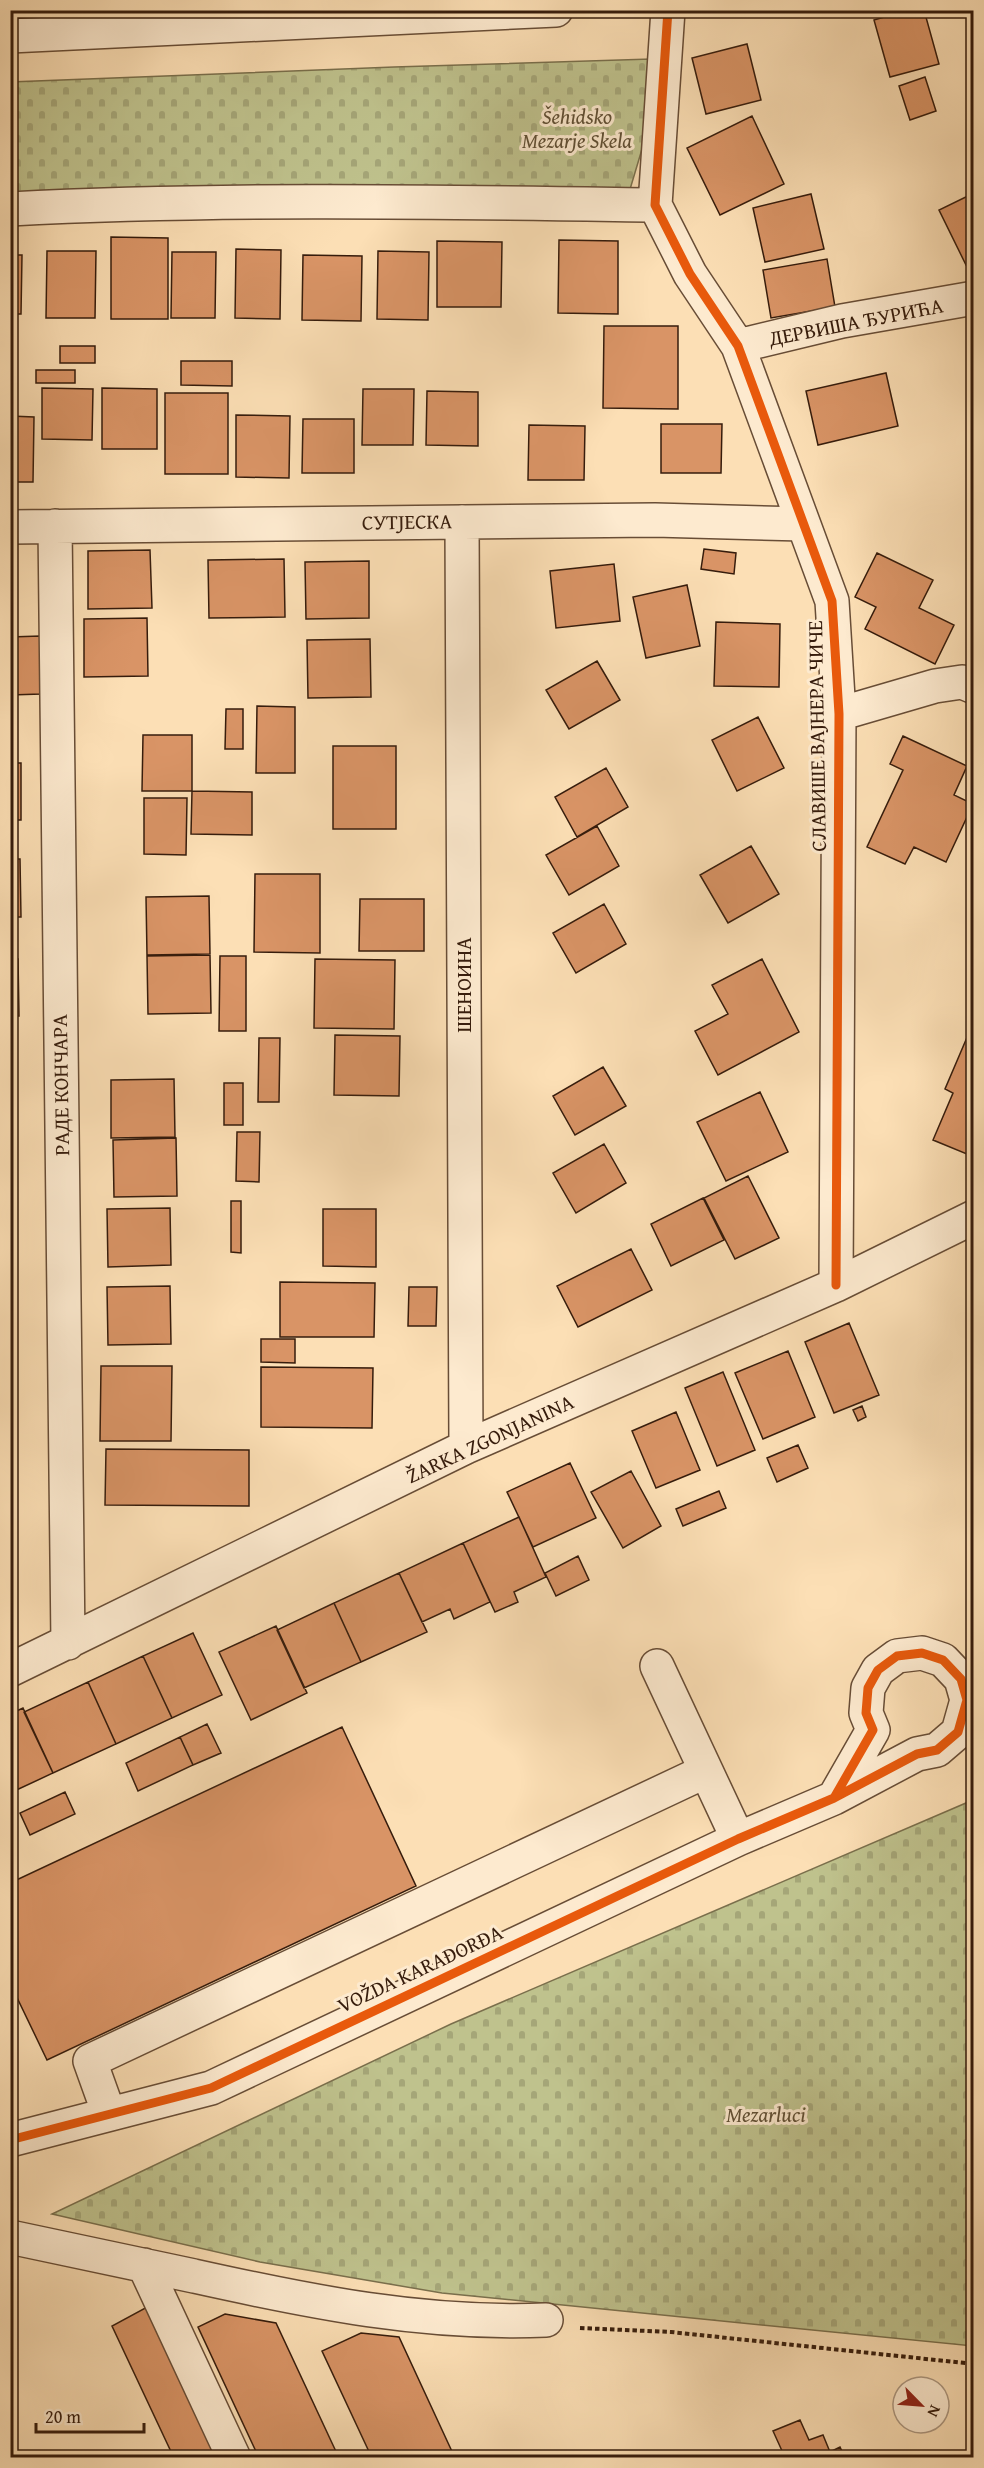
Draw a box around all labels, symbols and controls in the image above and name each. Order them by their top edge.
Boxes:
park label: Šehidsko Mezarje Skela [522,101,632,156]
street label: ДЕРВИША ЂУРИЋА [765,289,946,354]
street label: СУТЈЕСКА [362,505,453,538]
street label: СЛАВИШЕ ВАЈНЕРА ЧИЧЕ [799,620,834,852]
street label: ШЕНОИНА [448,937,479,1033]
street label: РАДЕ КОНЧАРА [44,1014,77,1156]
street label: ŽARKA ZGONJANINA [401,1386,579,1491]
street label: VOŽDA KARAĐORĐA [332,1916,508,2021]
park label: Mezarluci [726,2099,806,2130]
north arrow [891,2375,951,2435]
scale bar [36,2396,144,2434]
text: N [921,2401,948,2422]
text: 20 m [45,2403,81,2430]

